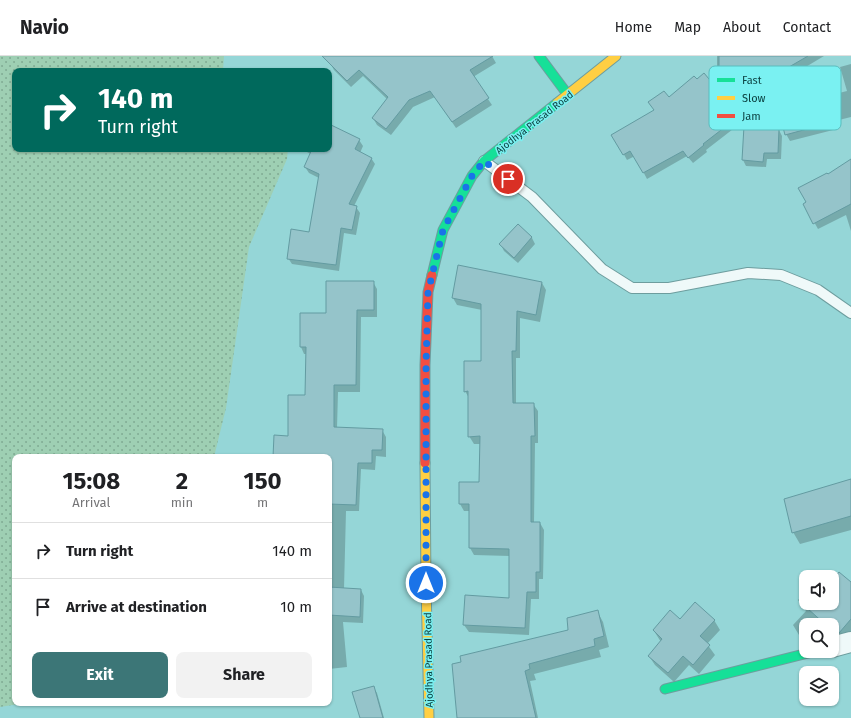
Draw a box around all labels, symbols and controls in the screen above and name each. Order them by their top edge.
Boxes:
text: Navio [20,16,69,39]
text: Home [615,19,652,36]
text: Map [674,19,701,36]
text: About [723,19,761,36]
text: Contact [783,19,831,36]
legend [709,66,841,130]
text: Fast [742,74,762,87]
text: 140 m [98,82,174,115]
icon: right [32,84,84,136]
street label: Ajodhya Prasad Road [493,89,576,157]
text: Slow [742,92,766,105]
text: Jam [742,110,761,123]
text: Turn right [98,116,178,138]
pin [491,162,525,196]
icon: arrive [497,168,519,190]
text: 15:08 [62,467,120,495]
text: 2 [176,467,188,495]
text: 150 [244,467,282,495]
text: Arrival [72,495,110,510]
text: min [171,495,193,510]
text: m [257,495,268,510]
icon: right [32,540,54,562]
text: Turn right [66,542,133,560]
text: 140 m [272,542,312,560]
position arrow [405,562,447,604]
map controls [799,570,839,706]
button: sound [799,570,839,610]
icon: arrive [32,596,54,618]
text: Arrive at destination [66,598,207,616]
text: 10 m [280,598,312,616]
street label: Ajodhya Prasad Road [422,612,436,708]
button: search [799,618,839,658]
button: Exit [32,652,168,698]
button: Share [176,652,312,698]
button: layers [799,666,839,706]

